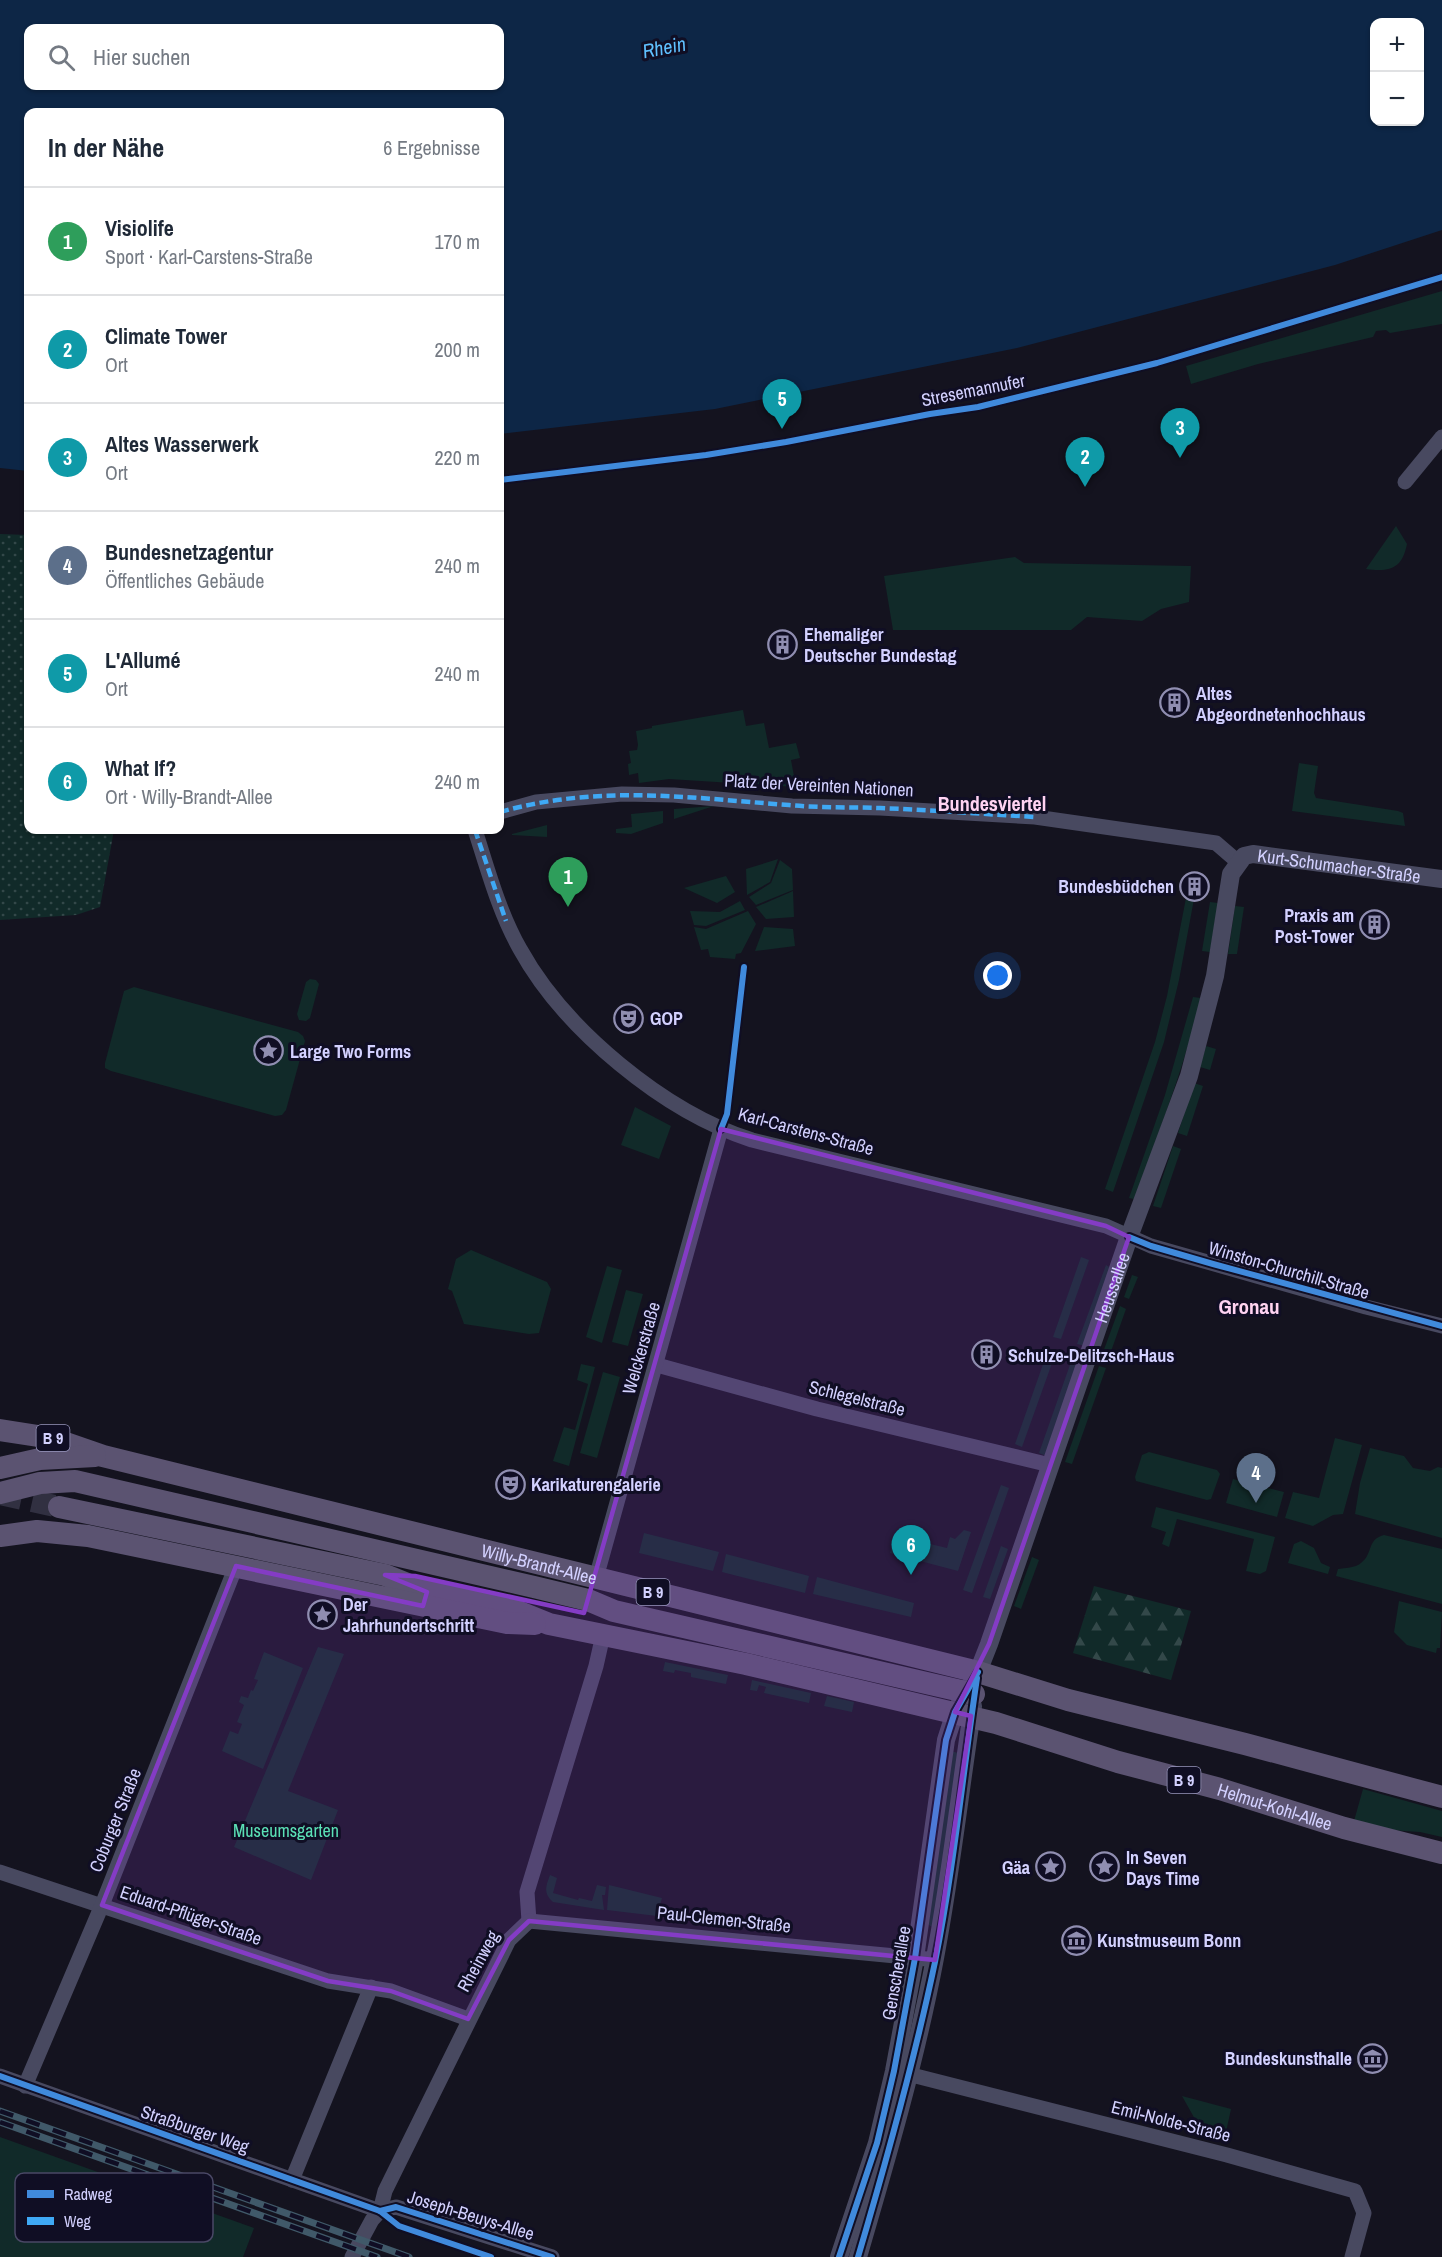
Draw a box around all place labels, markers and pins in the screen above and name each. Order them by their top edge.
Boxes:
pin: 5 [762,380,802,429]
pin: 3 [1160,408,1200,458]
pin: 2 [1066,438,1104,487]
place label: Ehemaliger Deutscher Bundestag [804,622,957,668]
building icon: Ehemaliger Deutscher Bundestag [767,628,799,660]
place label: Altes Abgeordnetenhochhaus [1196,681,1366,727]
building icon: Altes Abgeordnetenhochhaus [1159,687,1191,719]
pin: 1 [548,858,588,907]
building icon: Bundesbüdchen [1179,870,1211,902]
place label: Bundesbüdchen [1058,874,1174,899]
place label: Praxis am Post-Tower [1275,903,1354,949]
building icon: Praxis am Post-Tower [1359,909,1391,941]
theatre icon: GOP [613,1002,645,1034]
place label: GOP [650,1006,683,1031]
place icon: Large Two Forms [253,1035,285,1067]
place label: Large Two Forms [290,1039,411,1064]
building icon: Schulze-Delitzsch-Haus [971,1339,1003,1371]
place label: Schulze-Delitzsch-Haus [1008,1343,1175,1368]
pin: 4 [1236,1454,1276,1503]
theatre icon: Karikaturengalerie [494,1468,526,1500]
place label: Karikaturengalerie [531,1472,661,1497]
pin: 6 [892,1526,930,1575]
place label: Der Jahrhundertschritt [343,1592,474,1638]
place icon: Der Jahrhundertschritt [306,1598,338,1630]
place label: In Seven Days Time [1126,1845,1200,1891]
place icon: Gäa [1035,1851,1067,1883]
place icon: In Seven Days Time [1089,1851,1121,1883]
place label: Gäa [1002,1855,1031,1880]
museum icon: Kunstmuseum Bonn [1060,1924,1092,1956]
place label: Kunstmuseum Bonn [1097,1928,1241,1953]
museum icon: Bundeskunsthalle [1357,2042,1389,2074]
place label: Bundeskunsthalle [1225,2046,1352,2071]

